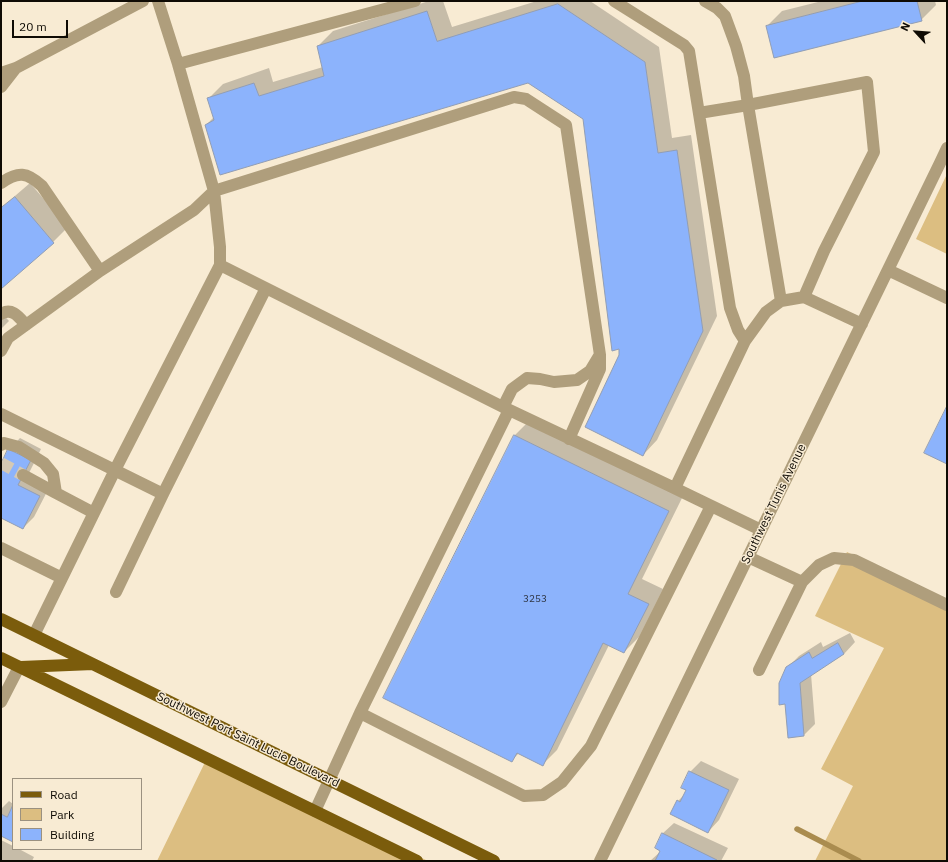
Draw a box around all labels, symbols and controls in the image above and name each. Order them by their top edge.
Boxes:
scale bar [14,12,70,38]
north arrow [896,12,936,52]
text: 20 m [19,19,47,34]
text: N [897,20,913,33]
street label: Southwest Tunis Avenue [739,442,809,566]
house number: 3253 [523,593,547,605]
street label: Southwest Port Saint Lucie Boulevard [154,689,342,791]
legend [12,778,142,850]
text: Road [50,787,78,802]
text: Park [50,807,74,822]
text: Building [50,827,94,842]

